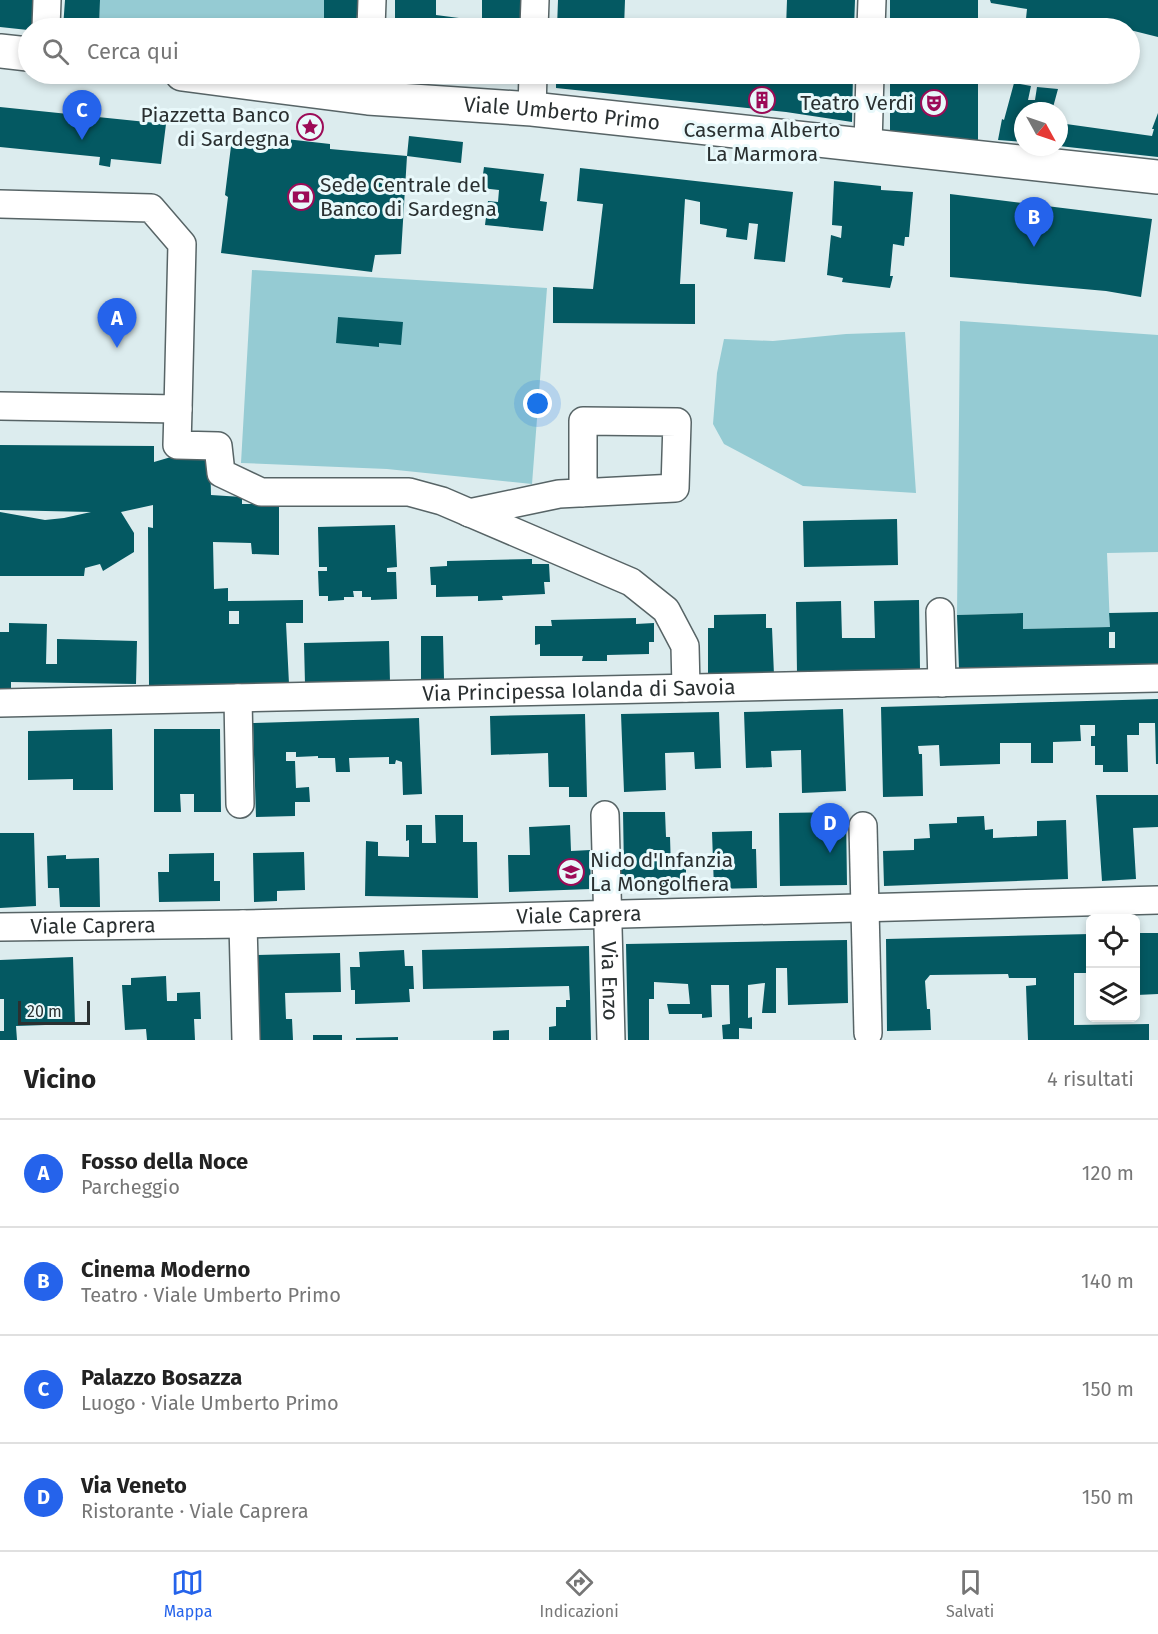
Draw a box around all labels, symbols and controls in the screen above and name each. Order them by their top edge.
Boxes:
search box [18,18,1140,84]
icon: search [39,35,72,68]
text: Cerca qui [87,38,179,65]
building icon: Caserma Alberto La Marmora [747,85,777,115]
theatre icon: Teatro Verdi [919,88,949,118]
pin: C [62,90,101,140]
place label: Teatro Verdi [800,90,914,116]
street label: Viale Umberto Primo [463,91,661,136]
place label: Piazzetta Banco di Sardegna [140,102,290,152]
north arrow [1014,102,1068,156]
place icon: Piazzetta Banco di Sardegna [295,112,325,142]
place label: Caserma Alberto La Marmora [684,117,840,167]
place label: Sede Centrale del Banco di Sardegna [320,172,497,222]
bank icon: Sede Centrale del Banco di Sardegna [286,182,316,212]
pin: B [1014,198,1054,247]
pin: A [98,298,136,348]
your location [523,389,552,418]
street label: Via Principessa Iolanda di Savoia [422,674,736,707]
pin: D [810,804,850,853]
place label: Nido d'Infanzia La Mongolfiera [590,847,733,897]
school or university icon: Nido d'Infanzia La Mongolfiera [556,857,586,887]
street label: Viale Caprera [516,901,642,930]
street label: Viale Caprera [30,912,156,940]
map controls [1086,914,1140,1022]
button: locate [1086,914,1140,968]
street label: Via Enzo [595,941,623,1021]
button: layers [1086,968,1140,1022]
scale bar [18,998,90,1025]
text: 20 m [27,1002,62,1021]
text: Vicino [24,1064,96,1095]
text: 4 risultati [1047,1067,1134,1091]
text: Fosso della Noce [81,1148,248,1175]
text: A [38,1161,49,1185]
text: 120 m [1082,1161,1134,1185]
text: Parcheggio [81,1175,180,1199]
text: Cinema Moderno [81,1256,250,1283]
text: B [37,1269,50,1293]
text: 140 m [1081,1269,1134,1293]
text: Teatro · Viale Umberto Primo [81,1283,341,1307]
text: Palazzo Bosazza [81,1364,242,1391]
text: C [38,1377,49,1401]
text: 150 m [1082,1377,1134,1401]
text: Luogo · Viale Umberto Primo [81,1391,339,1415]
text: Via Veneto [81,1472,187,1499]
text: D [37,1485,50,1509]
text: 150 m [1082,1485,1134,1509]
text: Ristorante · Viale Caprera [81,1499,309,1523]
tab: Mappa [164,1566,212,1621]
tab: Indicazioni [540,1566,619,1621]
tab: Salvati [946,1566,994,1621]

